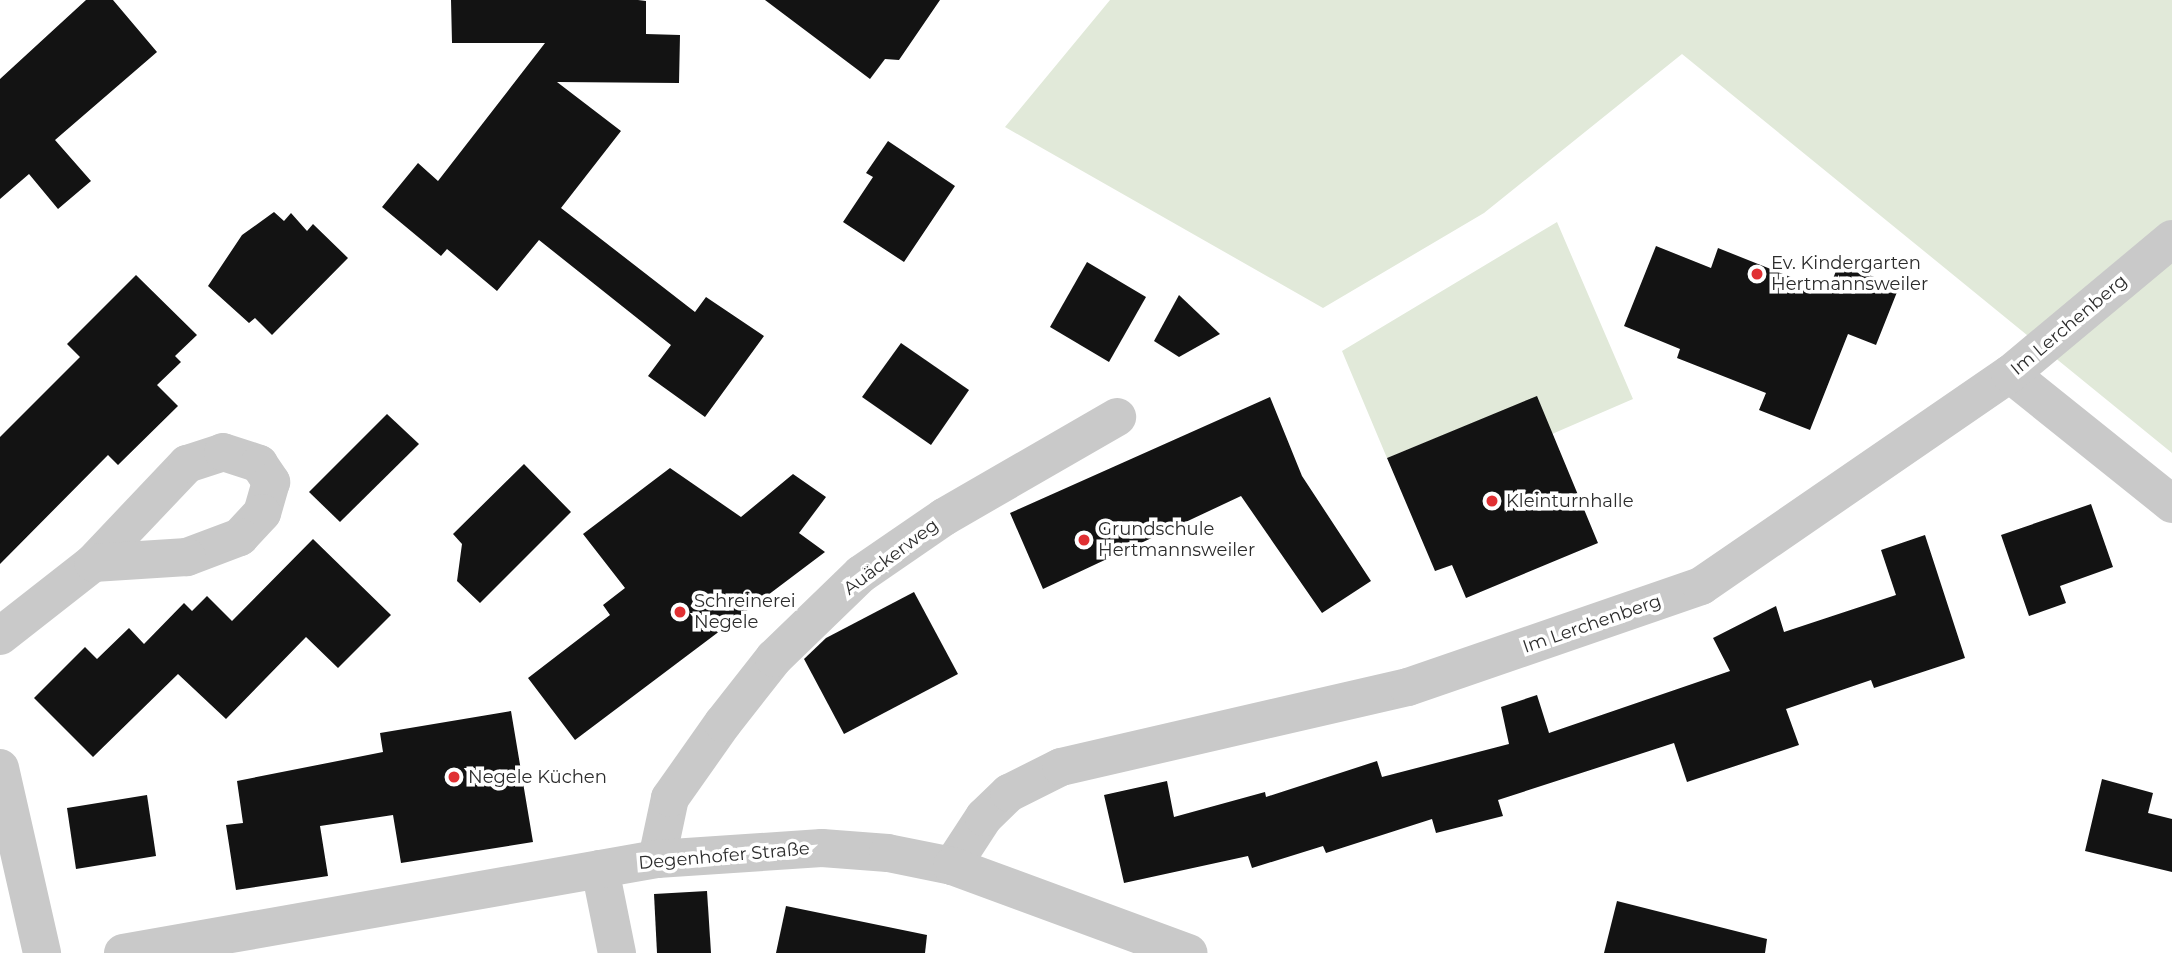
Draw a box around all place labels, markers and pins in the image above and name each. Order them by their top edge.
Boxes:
place label: Ev. Kindergarten Hertmannsweiler [1771,253,1928,296]
marker: Ev. Kindergarten Hertmannsweiler [1749,266,1765,282]
place label: Kleinturnhalle [1506,490,1634,512]
marker: Kleinturnhalle [1484,493,1500,509]
place label: Grundschule Hertmannsweiler [1098,519,1255,562]
marker: Grundschule Hertmannsweiler [1076,532,1092,548]
place label: Schreinerei Negele [694,591,796,634]
marker: Schreinerei Negele [672,604,688,620]
place label: Negele Küchen [468,766,607,788]
marker: Negele Küchen [446,769,462,785]

